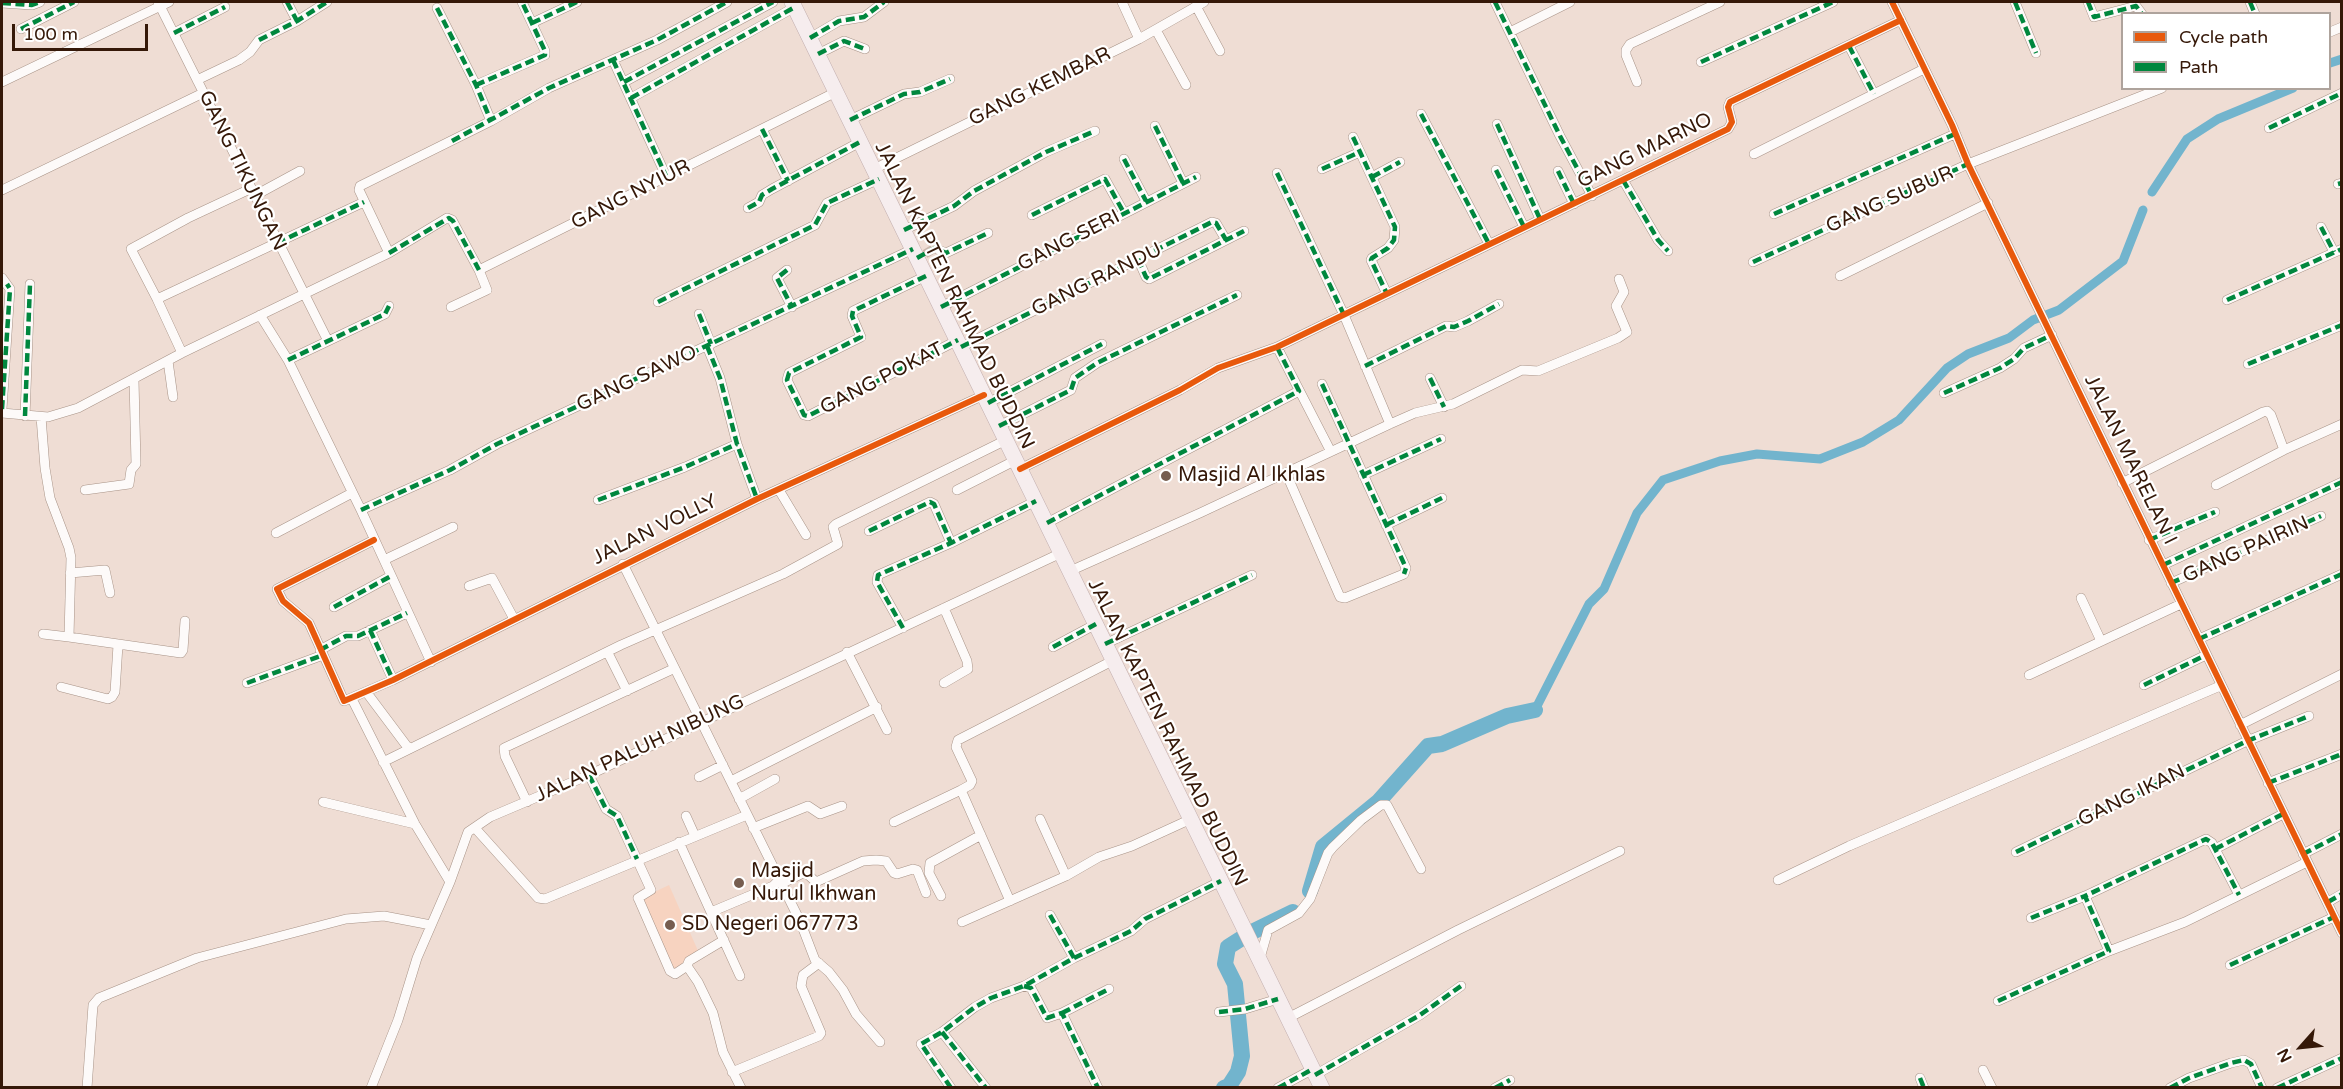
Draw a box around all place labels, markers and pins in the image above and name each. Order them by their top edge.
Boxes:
place label: Masjid Al Ikhlas [1178,464,1325,488]
marker: Masjid Al Ikhlas [1159,469,1173,483]
place label: Masjid Nurul Ikhwan [751,860,877,907]
marker: Masjid Nurul Ikhwan [732,876,746,890]
place label: SD Negeri 067773 [682,913,859,937]
marker: SD Negeri 067773 [663,918,677,932]

